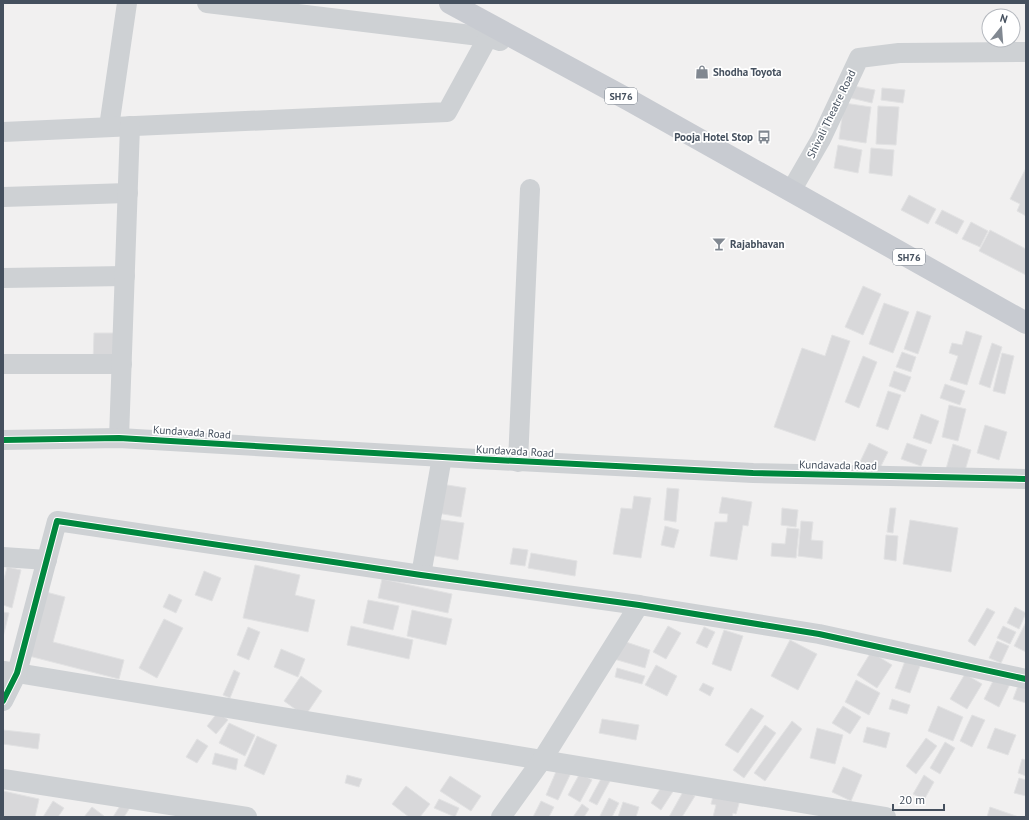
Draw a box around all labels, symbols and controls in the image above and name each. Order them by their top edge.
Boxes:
north arrow [981,8,1021,48]
text: N [998,11,1009,26]
shop icon: Shodha Toyota [694,64,710,80]
place label: Shodha Toyota [713,65,782,79]
street label: Shivali Theatre Road [803,67,859,161]
road number: SH76 [605,88,637,104]
bus stop icon: Pooja Hotel Stop [756,129,772,145]
place label: Pooja Hotel Stop [674,130,753,144]
bar icon: Rajabhavan [711,236,727,252]
place label: Rajabhavan [730,237,785,251]
road number: SH76 [893,249,925,265]
street label: Kundavada Road [153,422,232,442]
street label: Kundavada Road [476,442,554,460]
street label: Kundavada Road [799,457,877,473]
scale bar [893,786,944,812]
text: 20 m [899,792,925,807]

